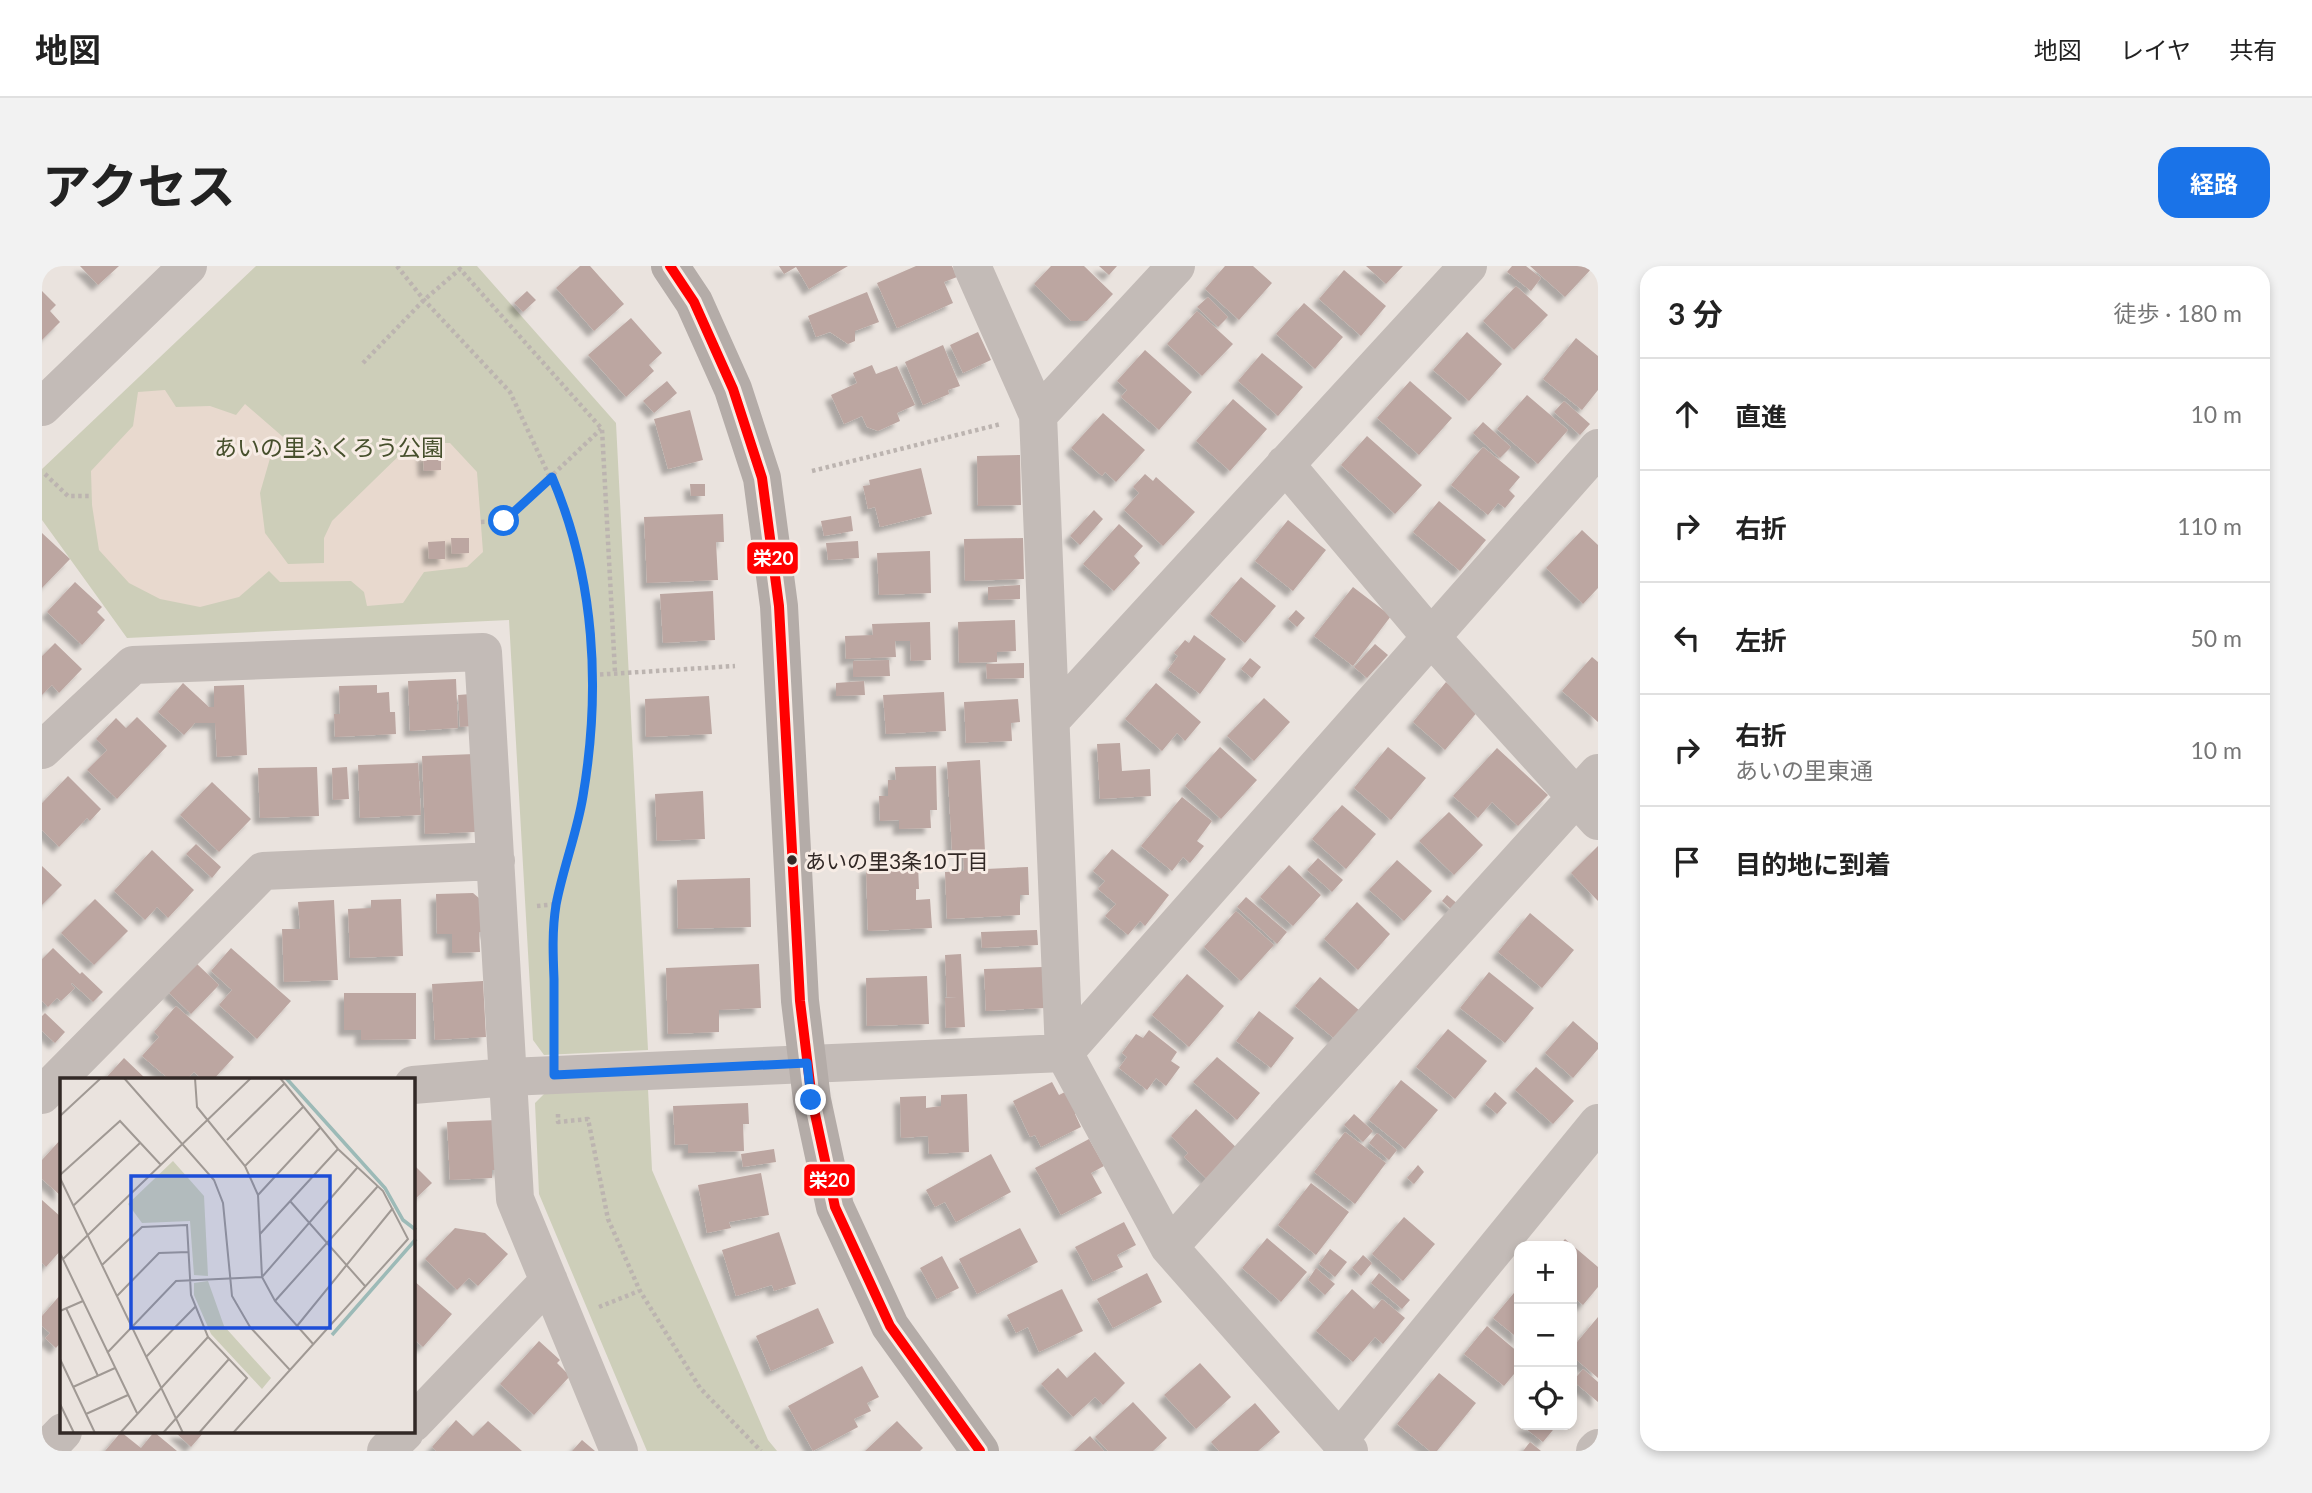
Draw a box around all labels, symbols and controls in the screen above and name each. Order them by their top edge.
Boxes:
text: 地図 [35,29,101,69]
text: 地図 [2034,35,2082,64]
text: レイヤ [2120,35,2191,64]
text: 共有 [2229,35,2277,64]
button: 経路 [2158,147,2270,218]
text: アクセス [42,156,236,214]
text: 3 分 [1668,295,1723,331]
text: 徒歩 · 180 m [2113,299,2242,327]
icon: ahead [1668,395,1706,433]
text: 直進 [1735,400,1787,432]
text: 10 m [2191,400,2242,428]
park label: あいの里ふくろう公園 [214,433,444,461]
route start [488,505,519,536]
icon: right [1668,507,1706,545]
text: 右折 [1735,512,1787,544]
text: 110 m [2177,512,2242,540]
line badge: 栄20 [746,541,799,575]
text: 栄20 [752,546,794,569]
icon: left [1668,619,1706,657]
text: 左折 [1735,624,1787,656]
text: 50 m [2191,624,2242,652]
text: 右折 [1735,719,1787,751]
icon: right [1668,731,1706,769]
text: 10 m [2191,736,2242,764]
text: あいの里東通 [1735,756,1873,784]
icon: arrive [1668,843,1706,881]
place label: あいの里3条10丁目 [805,848,989,873]
text: 目的地に到着 [1735,848,1891,880]
marker: あいの里3条10丁目 [785,853,799,867]
inset map [60,1078,415,1434]
route end [795,1084,826,1115]
line badge: 栄20 [803,1163,856,1197]
text: 栄20 [808,1168,850,1191]
map controls [1514,1241,1577,1430]
button: + [1514,1241,1577,1304]
button: − [1514,1304,1577,1367]
button: locate [1514,1367,1577,1430]

